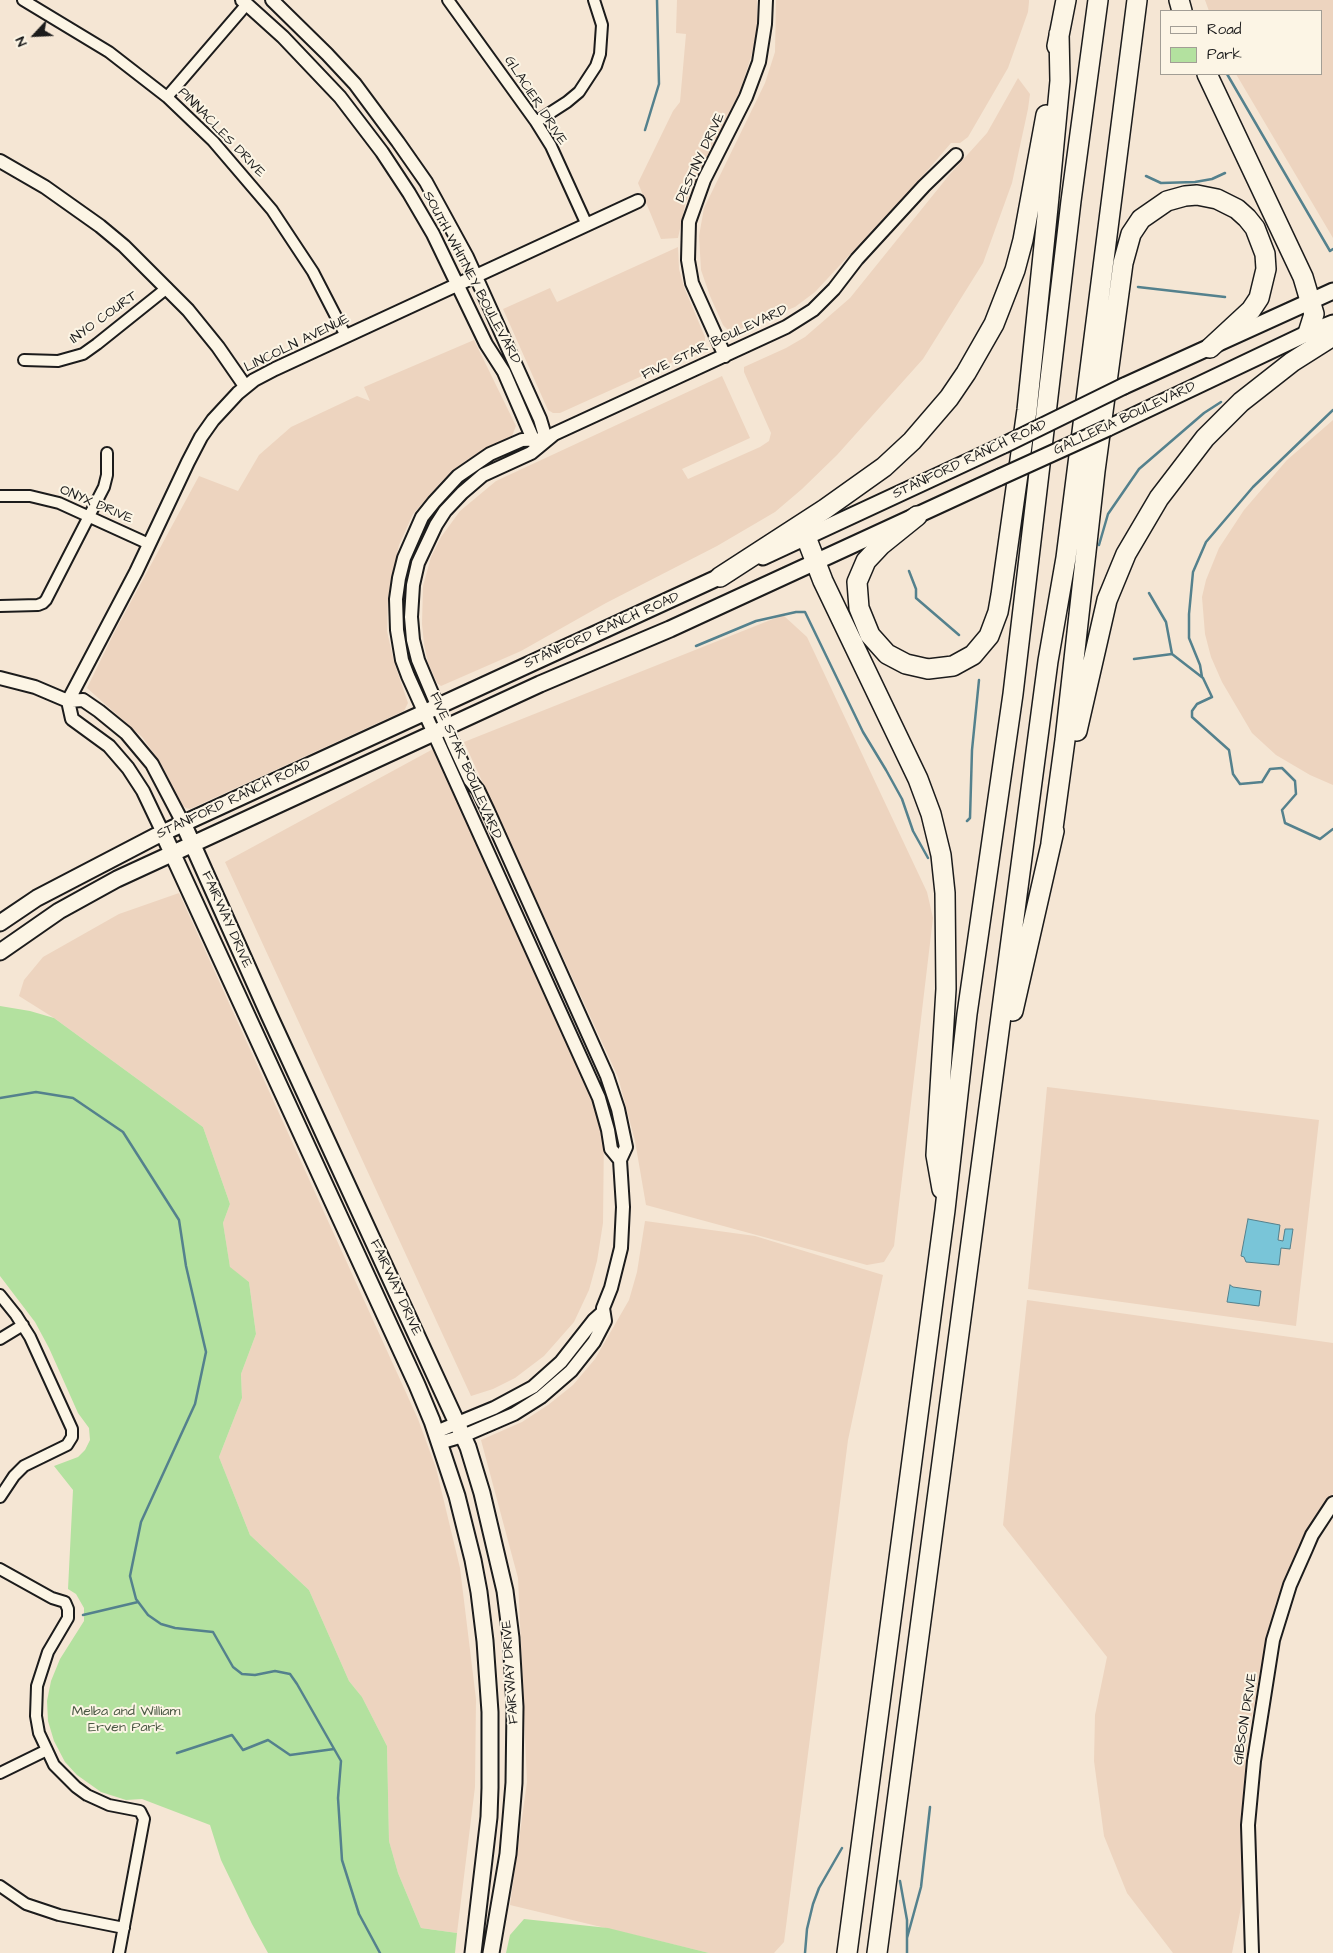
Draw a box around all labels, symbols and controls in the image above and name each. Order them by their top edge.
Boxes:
north arrow [10,10,60,60]
legend [1160,10,1323,75]
text: Road [1207,19,1241,40]
text: N [10,33,32,50]
text: Park [1207,44,1242,65]
street label: GLACIER DRIVE [500,53,570,149]
street label: PINNACLES DRIVE [174,85,268,181]
street label: DESTINY DRIVE [673,110,729,206]
street label: SOUTH WHITNEY BOULEVARD [418,189,524,367]
street label: INYO COURT [67,288,141,348]
street label: FIVE STAR BOULEVARD [640,302,790,384]
street label: LINCOLN AVENUE [242,311,352,377]
street label: GALLERIA BOULEVARD [1051,379,1199,459]
street label: STANFORD RANCH ROAD [890,417,1050,503]
street label: ONYX DRIVE [57,482,135,528]
street label: STANFORD RANCH ROAD [522,589,682,673]
street label: FIVE STAR BOULEVARD [425,690,505,842]
street label: STANFORD RANCH ROAD [154,757,314,843]
street label: FAIRWAY DRIVE [197,869,255,971]
street label: FAIRWAY DRIVE [365,1237,425,1339]
street label: FAIRWAY DRIVE [499,1619,523,1725]
street label: GIBSON DRIVE [1230,1672,1262,1766]
park label: Melba and William Erven Park [72,1704,180,1736]

